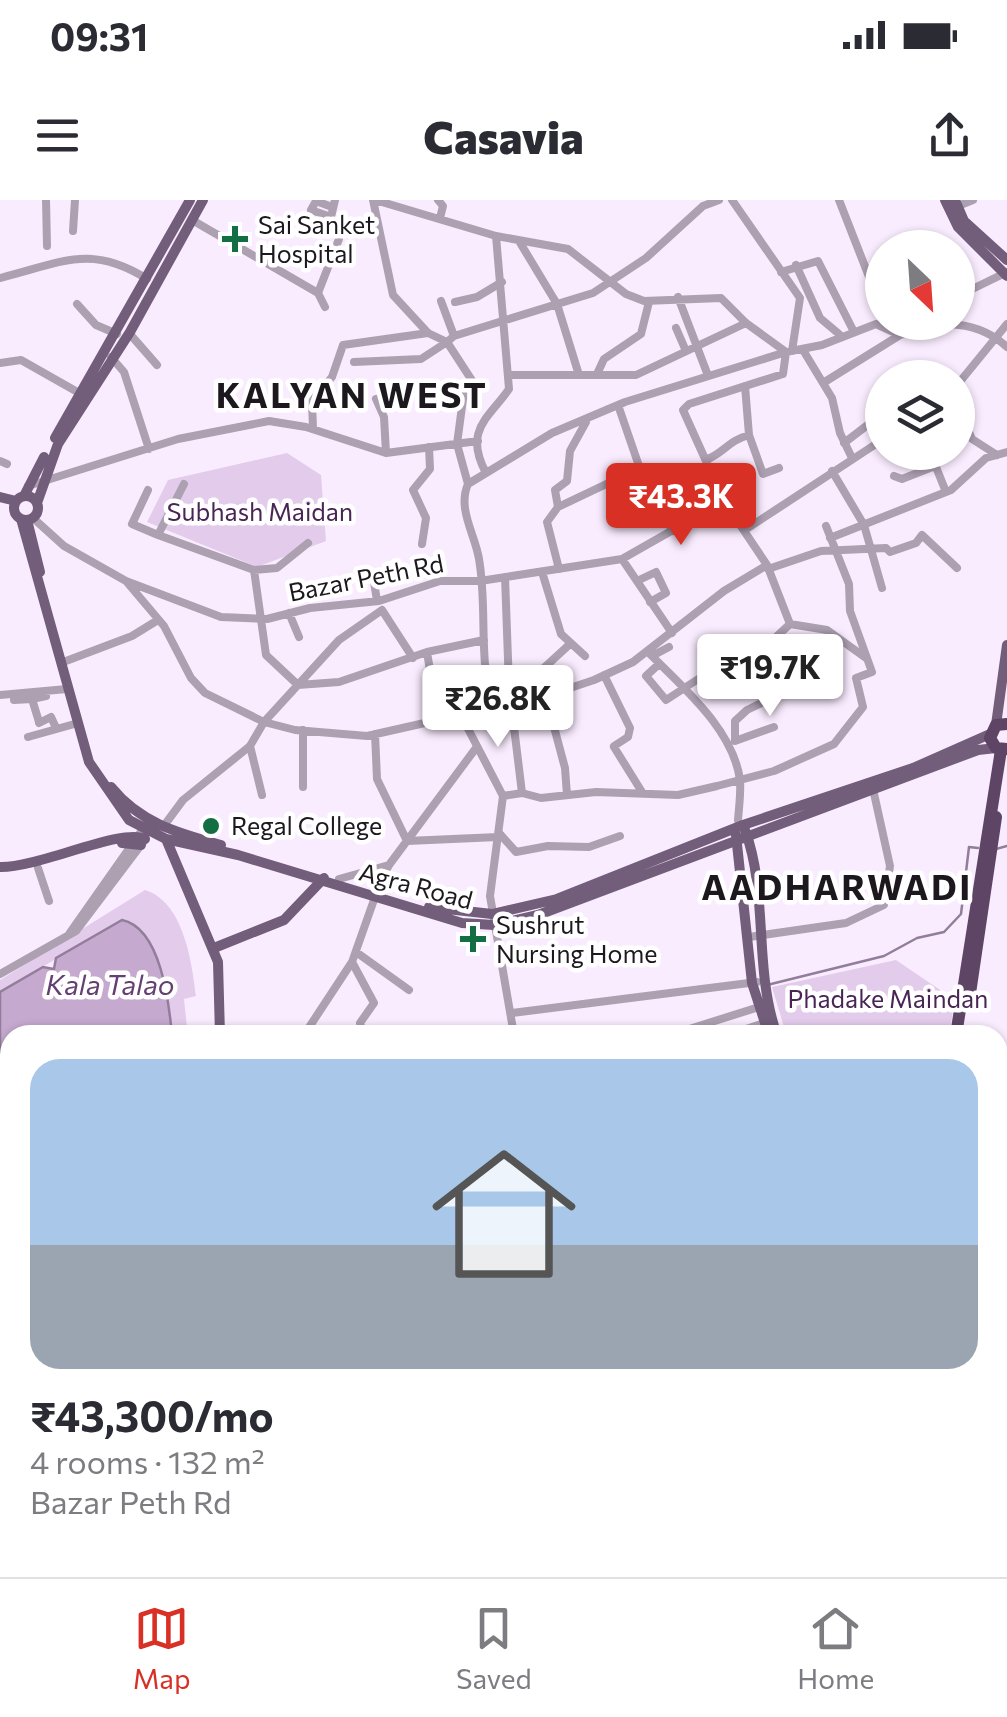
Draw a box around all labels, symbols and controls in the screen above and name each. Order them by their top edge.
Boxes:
text: 09:31 [50,12,148,59]
icon: menu [30,108,85,163]
text: Casavia [423,108,584,163]
icon: share [922,108,977,163]
place label: Sai Sanket Hospital [258,209,375,268]
marker: Sai Sanket Hospital [222,226,248,252]
north arrow [865,230,975,340]
map controls [865,230,975,470]
button: layers [865,360,975,470]
district label: KALYAN WEST [216,372,488,415]
pin: ₹43.3K [600,463,762,548]
text: ₹43.3K [628,475,734,515]
park label: Subhash Maidan [167,496,353,526]
street label: Bazar Peth Rd [286,547,446,607]
pin: ₹19.7K [689,634,851,719]
text: ₹19.7K [719,646,821,686]
pin: ₹26.8K [417,665,579,750]
text: ₹26.8K [444,677,552,717]
place label: Regal College [231,810,382,840]
marker: Regal College [200,815,222,837]
street label: Agra Road [356,856,476,915]
district label: AADHARWADI [701,864,973,907]
place label: Sushrut Nursing Home [496,909,658,968]
marker: Sushrut Nursing Home [460,926,486,952]
water label: Kala Talao [45,967,175,1001]
park label: Phadake Maindan [788,983,988,1013]
icon: home [414,1124,594,1304]
text: ₹43,300/mo [30,1389,274,1441]
text: 4 rooms · 132 m² [30,1441,265,1481]
text: Bazar Peth Rd [30,1481,232,1521]
tab: Map [133,1601,191,1695]
tab: Saved [456,1601,532,1695]
tab: Home [797,1601,874,1695]

